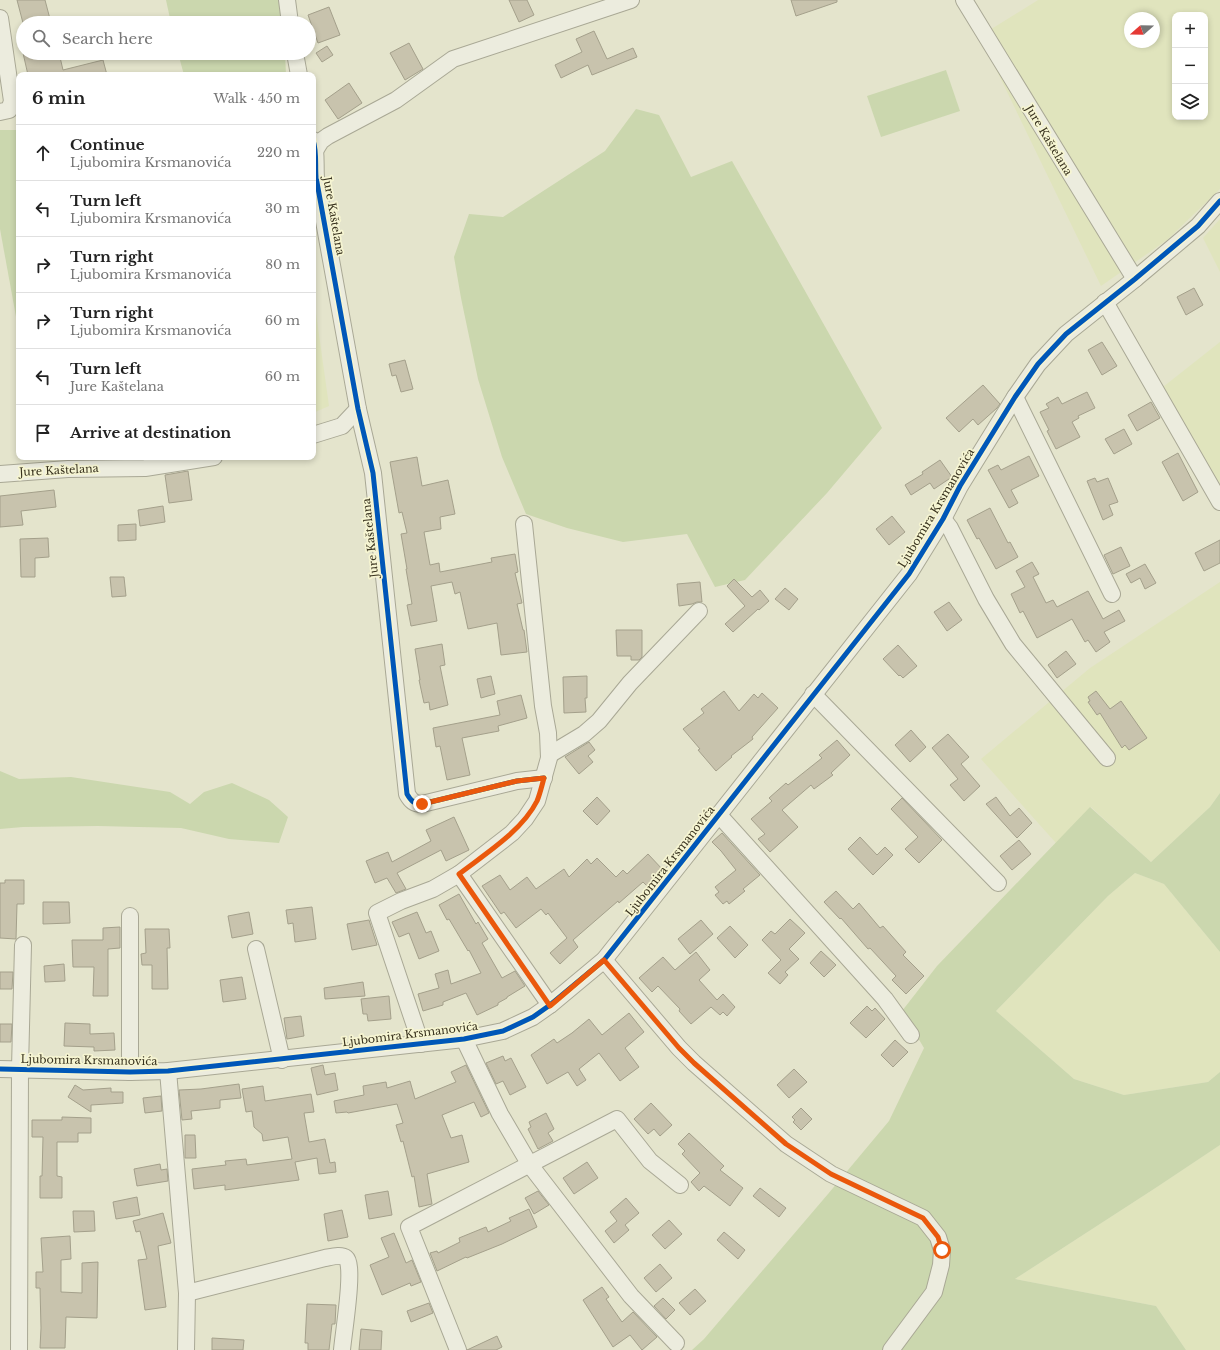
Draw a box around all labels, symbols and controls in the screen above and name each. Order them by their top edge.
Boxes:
north arrow [1124,12,1160,48]
map controls [1172,12,1208,120]
button: + [1172,12,1208,48]
search box [16,16,316,60]
icon: search [30,27,52,49]
text: Search here [62,29,153,48]
button: − [1172,48,1208,84]
button: layers [1172,84,1208,120]
text: 6 min [32,88,85,109]
text: Walk · 450 m [213,90,300,107]
street label: Jure Kaštelana [1021,101,1076,178]
text: Continue [70,135,145,154]
icon: ahead [32,142,54,164]
text: 220 m [257,144,300,161]
text: Ljubomira Krsmanovića [70,154,232,171]
street label: Jure Kaštelana [320,174,348,257]
text: Turn left [70,191,141,210]
icon: left [32,198,54,220]
text: 30 m [265,200,300,217]
text: Ljubomira Krsmanovića [70,210,232,227]
text: Turn right [70,247,153,266]
icon: right [32,254,54,276]
text: 80 m [265,256,300,273]
text: Ljubomira Krsmanovića [70,266,232,283]
text: Turn right [70,303,153,322]
icon: right [32,310,54,332]
text: 60 m [265,312,300,329]
text: Ljubomira Krsmanovića [70,322,232,339]
text: Turn left [70,359,141,378]
icon: left [32,366,54,388]
text: 60 m [265,368,300,385]
text: Jure Kaštelana [70,378,164,395]
icon: arrive [32,422,54,444]
text: Arrive at destination [70,423,231,442]
street label: Ljubomira Krsmanovića [895,445,978,570]
street label: Jure Kaštelana [17,461,100,479]
street label: Jure Kaštelana [359,497,381,580]
route end [413,795,431,813]
street label: Ljubomira Krsmanovića [622,802,718,919]
street label: Ljubomira Krsmanovića [341,1019,480,1049]
street label: Ljubomira Krsmanovića [21,1052,158,1068]
route start [933,1241,951,1259]

